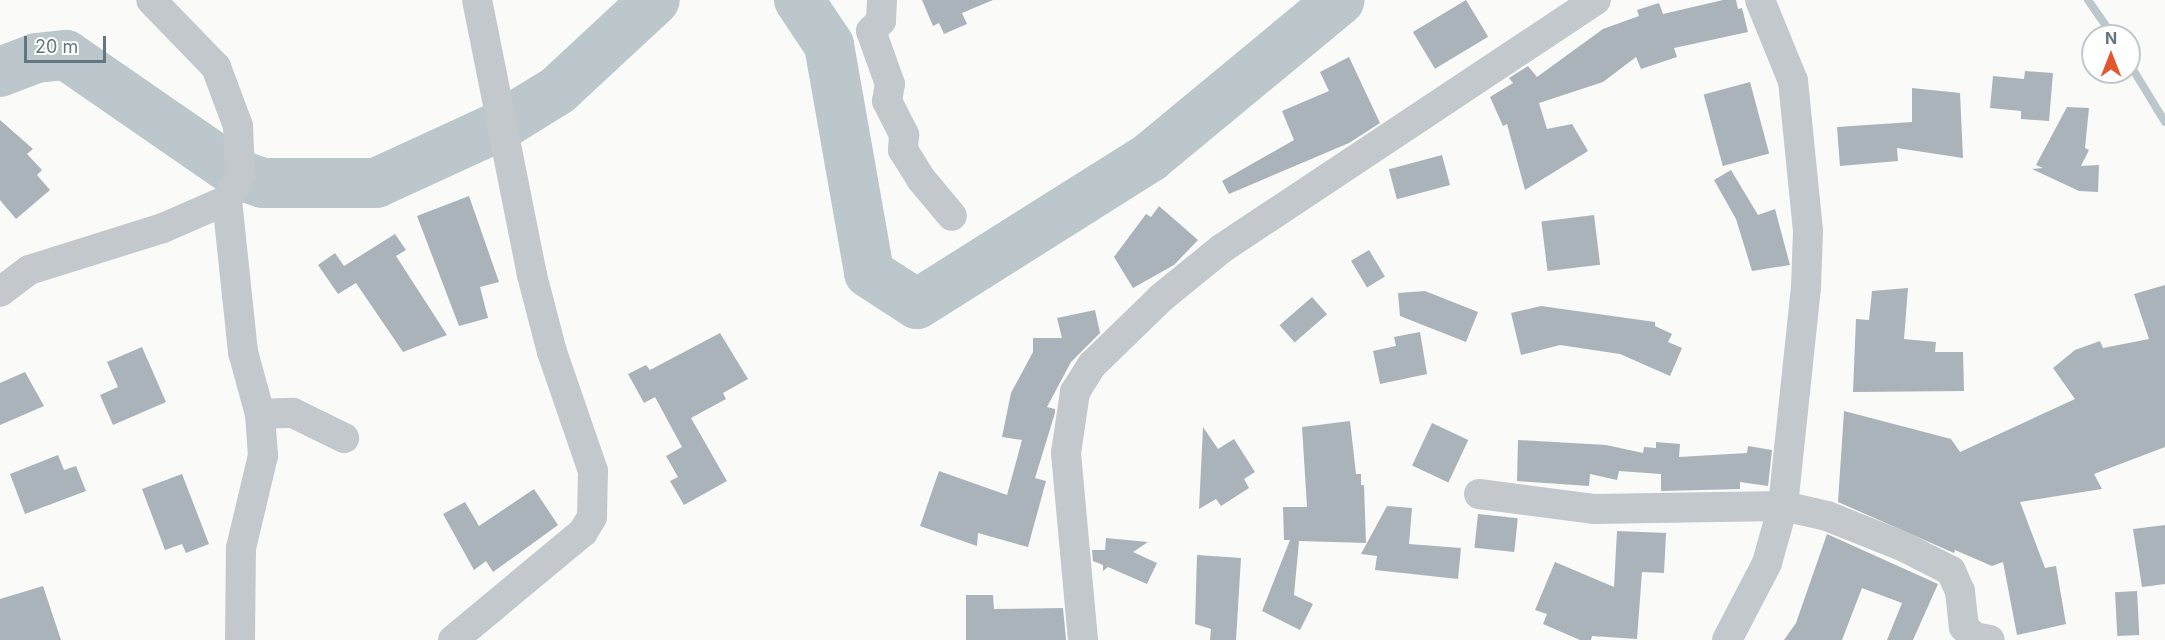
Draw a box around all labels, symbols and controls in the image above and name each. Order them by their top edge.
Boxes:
scale bar [27,24,110,62]
north arrow [2081,24,2141,84]
text: N [2105,28,2117,48]
text: 20 m [35,36,78,57]

